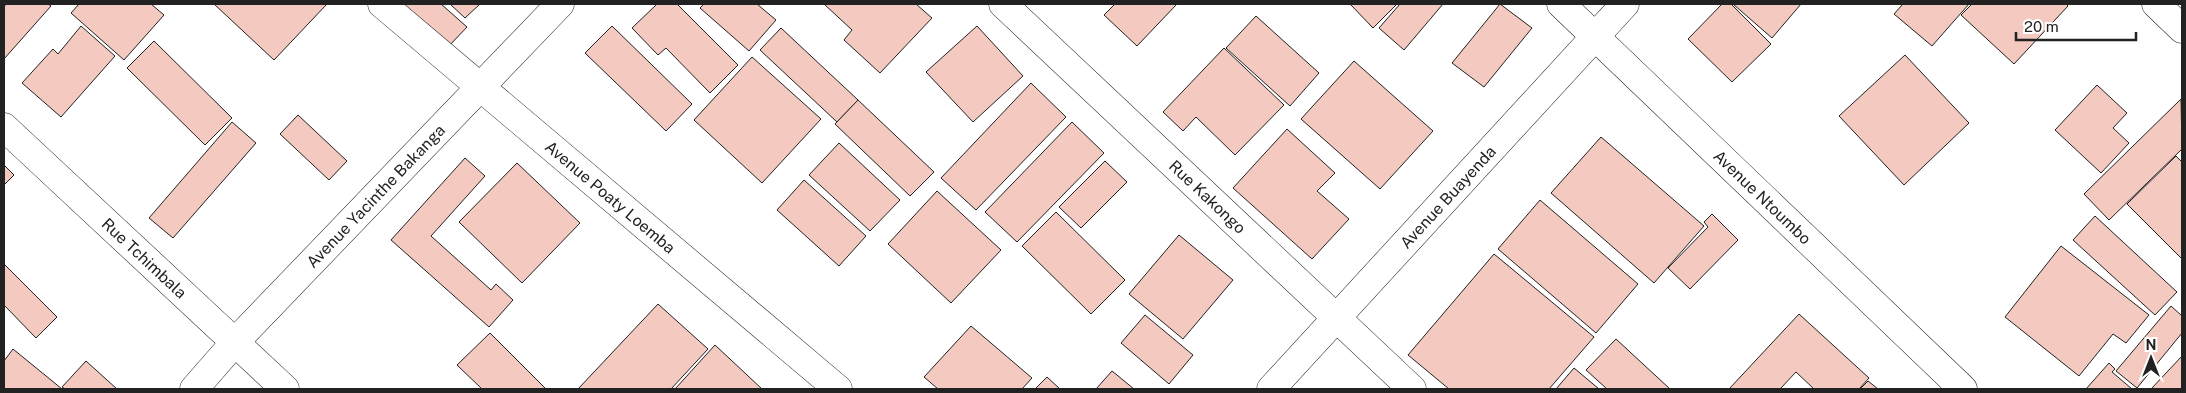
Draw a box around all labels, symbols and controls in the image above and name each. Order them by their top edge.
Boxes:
scale bar [2016,10,2136,42]
text: 20 m [2024,18,2059,35]
street label: Avenue Yacinthe Bakanga [303,121,449,272]
street label: Avenue Poaty Loemba [541,137,679,257]
street label: Avenue Buayenda [1396,142,1500,252]
street label: Avenue Ntoumbo [1709,146,1815,248]
street label: Rue Kakongo [1165,156,1250,238]
street label: Rue Tchimbala [98,214,190,302]
north arrow [2126,333,2176,383]
text: N [2146,337,2156,353]

